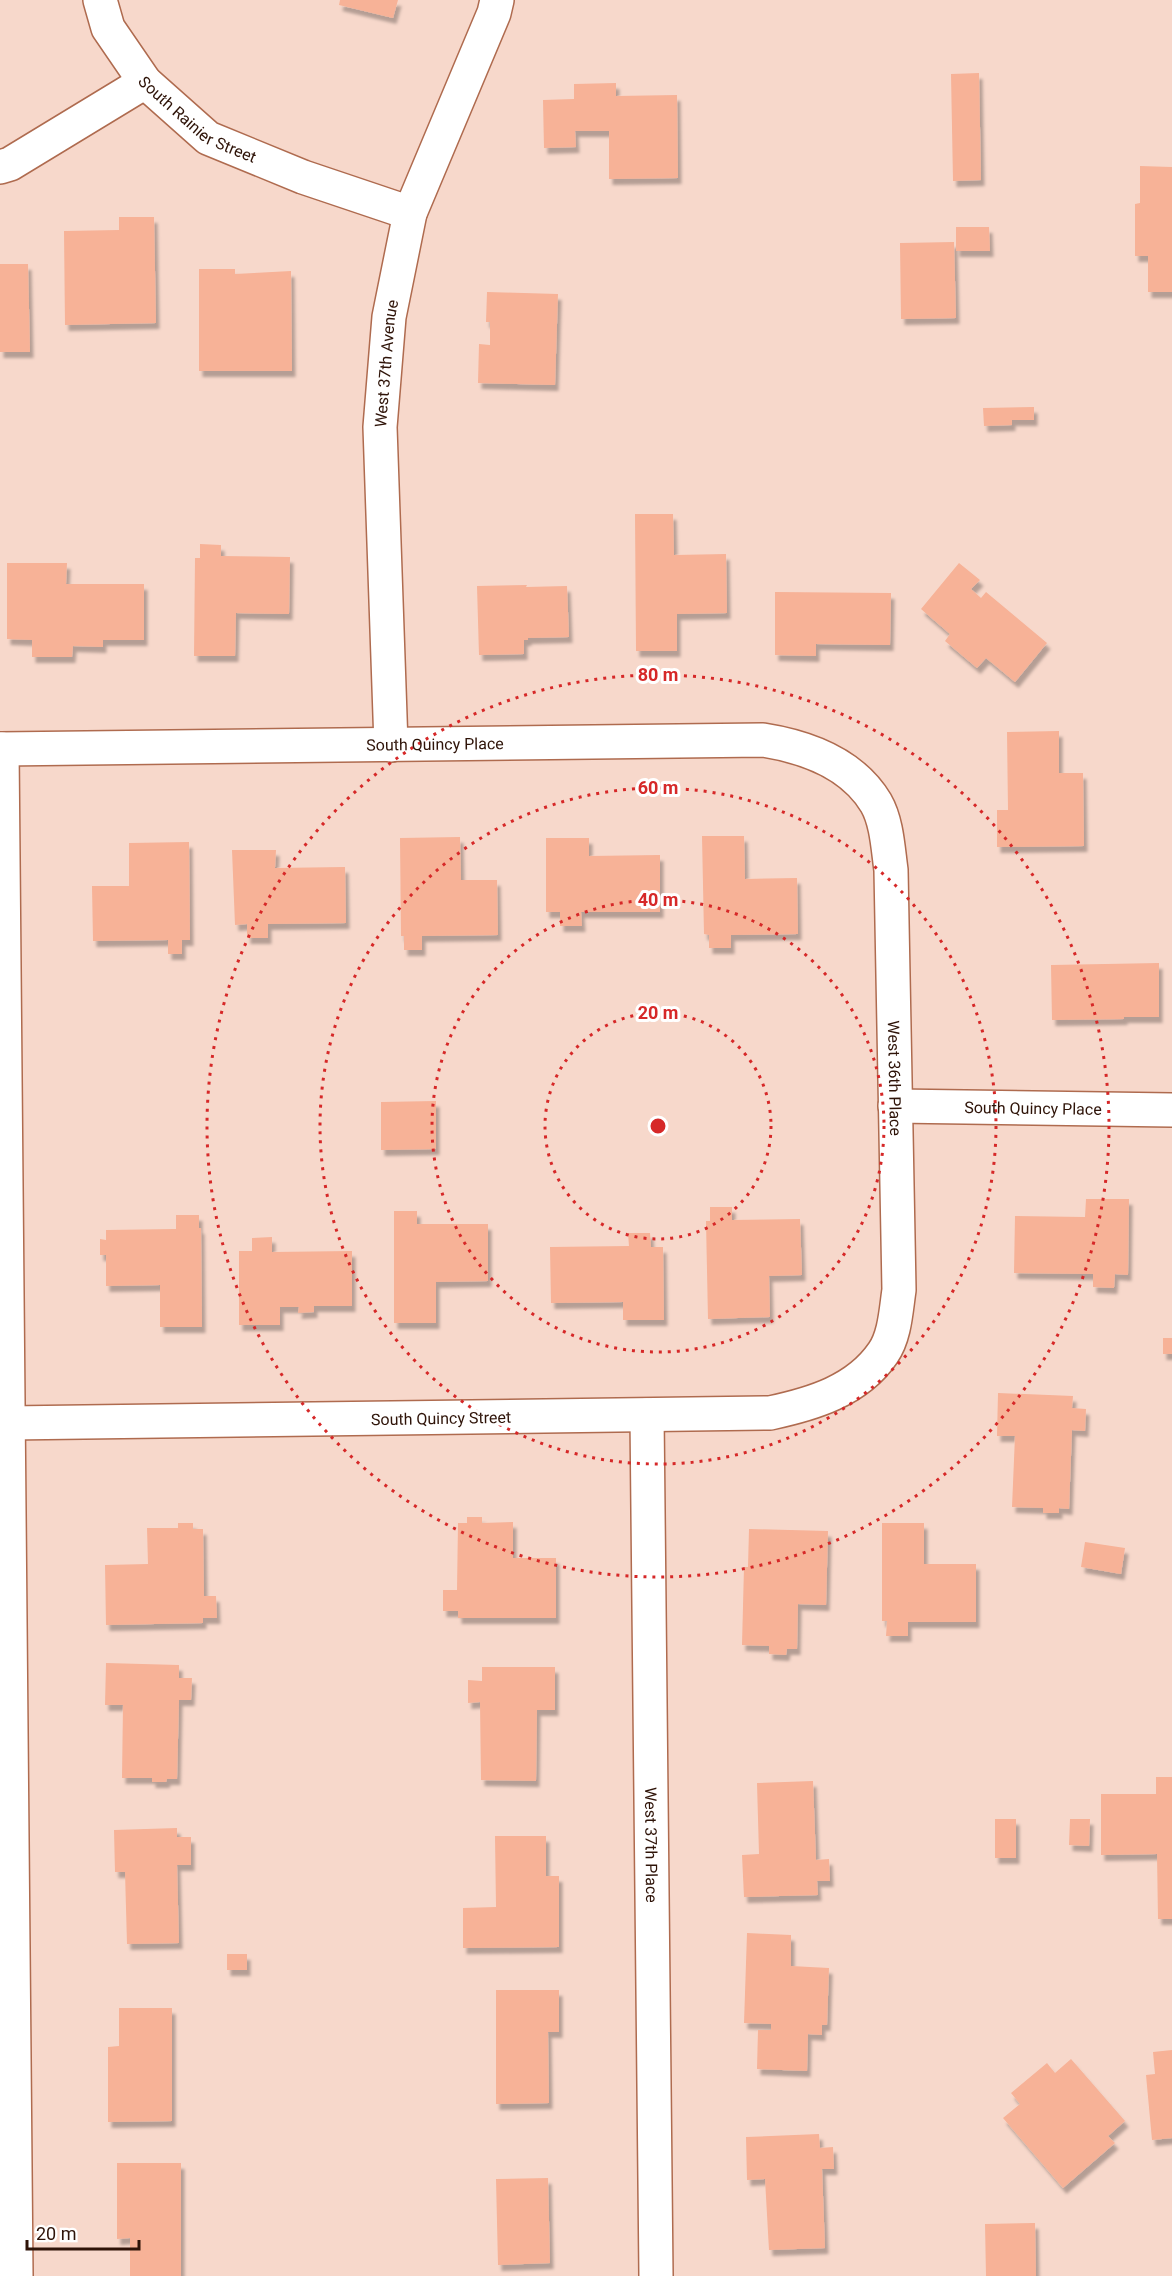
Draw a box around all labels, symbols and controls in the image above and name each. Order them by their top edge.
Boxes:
street label: South Rainier Street [134,73,259,167]
street label: West 37th Avenue [371,298,402,428]
text: 80 m [638,664,678,685]
street label: South Quincy Place [366,734,504,755]
text: 60 m [638,777,678,798]
text: 40 m [638,889,678,910]
text: 20 m [638,1002,678,1023]
street label: West 36th Place [884,1020,905,1136]
street label: South Quincy Place [964,1098,1102,1119]
centre of rings [648,1116,668,1136]
street label: South Quincy Street [371,1408,511,1429]
street label: West 37th Place [641,1787,661,1903]
scale bar [27,2213,140,2251]
text: 20 m [36,2223,76,2244]

